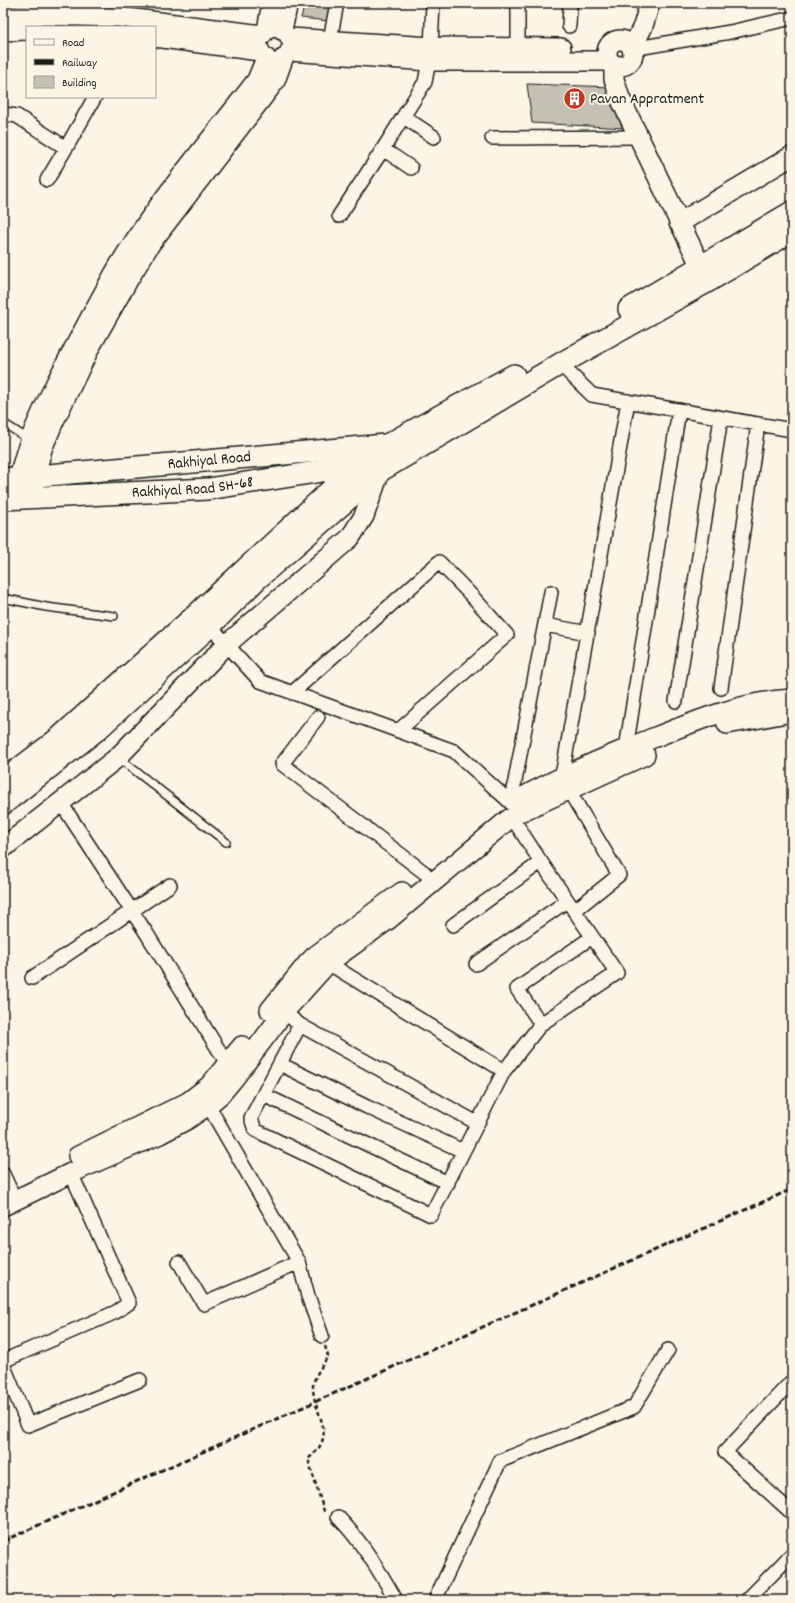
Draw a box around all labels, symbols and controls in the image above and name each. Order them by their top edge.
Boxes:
legend [26,26,156,98]
text: Road [62,35,84,52]
text: Railway [62,55,98,72]
text: Building [62,75,97,92]
building icon: Pavan Appratment [561,86,587,112]
place label: Pavan Appratment [590,88,704,111]
street label: Rakhiyal Road [167,445,252,476]
street label: Rakhiyal Road SH-68 [131,470,255,504]

